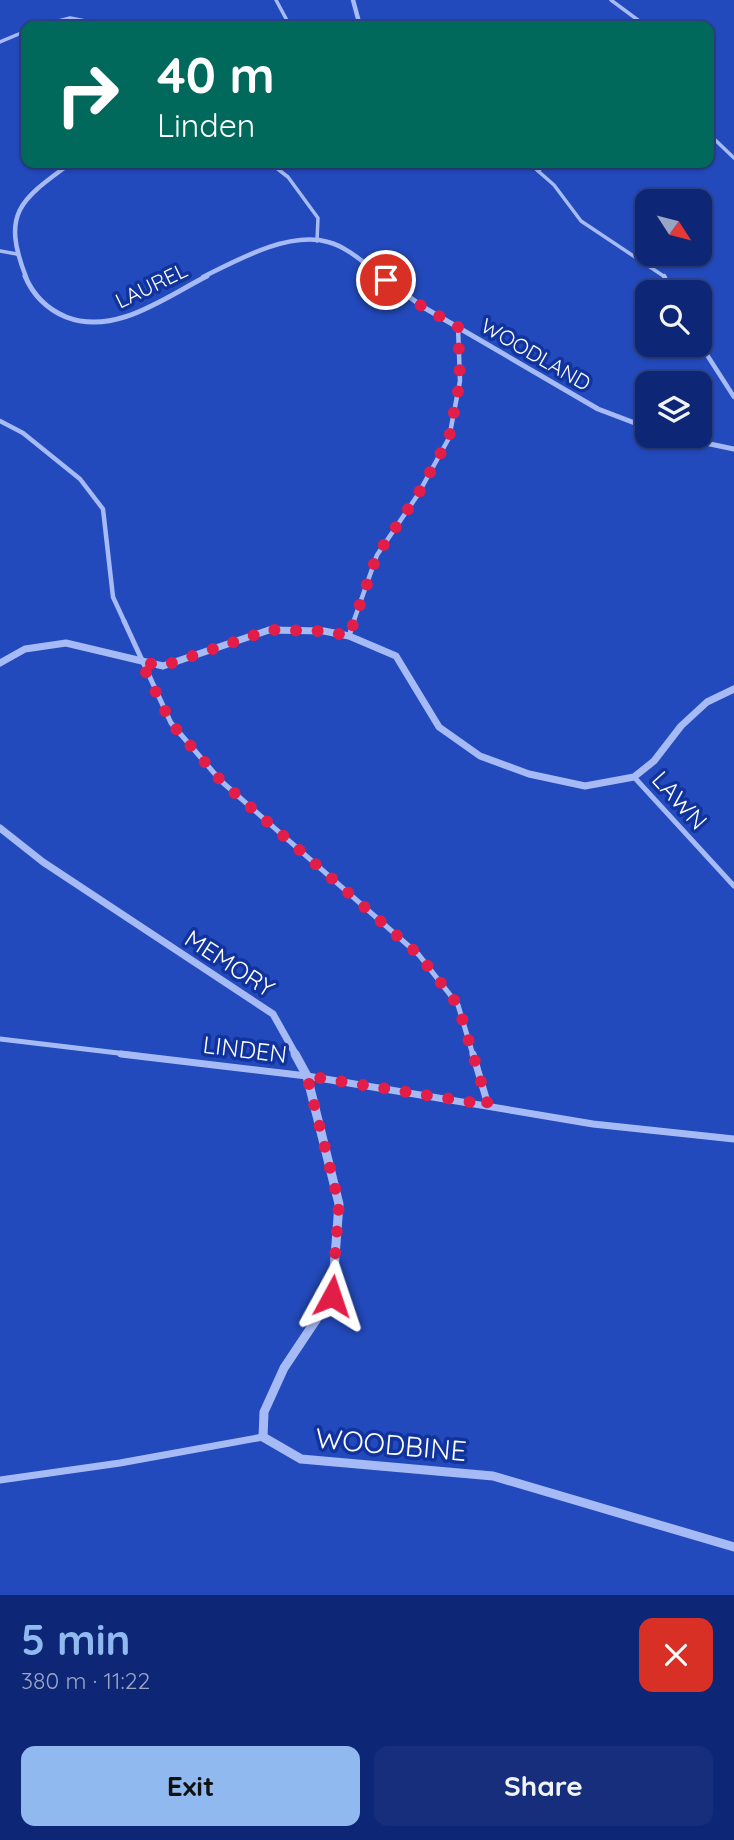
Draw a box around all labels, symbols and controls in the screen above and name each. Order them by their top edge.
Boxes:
text: 40 m [157,44,275,105]
icon: right [42,49,133,140]
text: Linden [157,105,255,145]
north arrow [635,189,712,266]
map controls [635,189,712,448]
pin [356,250,416,310]
street label: LAUREL [111,257,191,313]
icon: arrive [367,261,405,299]
button: search [635,280,712,357]
street label: WOODLAND [476,312,596,396]
button: layers [635,371,712,448]
street label: LAWN [646,765,714,835]
street label: MEMORY [180,923,280,1003]
street label: LINDEN [201,1029,289,1069]
position arrow [295,1259,369,1333]
street label: WOODBINE [314,1420,468,1468]
text: 5 min [21,1613,131,1666]
button: close [639,1618,713,1692]
text: 380 m · 11:22 [21,1666,150,1695]
button: Exit [21,1746,360,1826]
button: Share [374,1746,713,1826]

